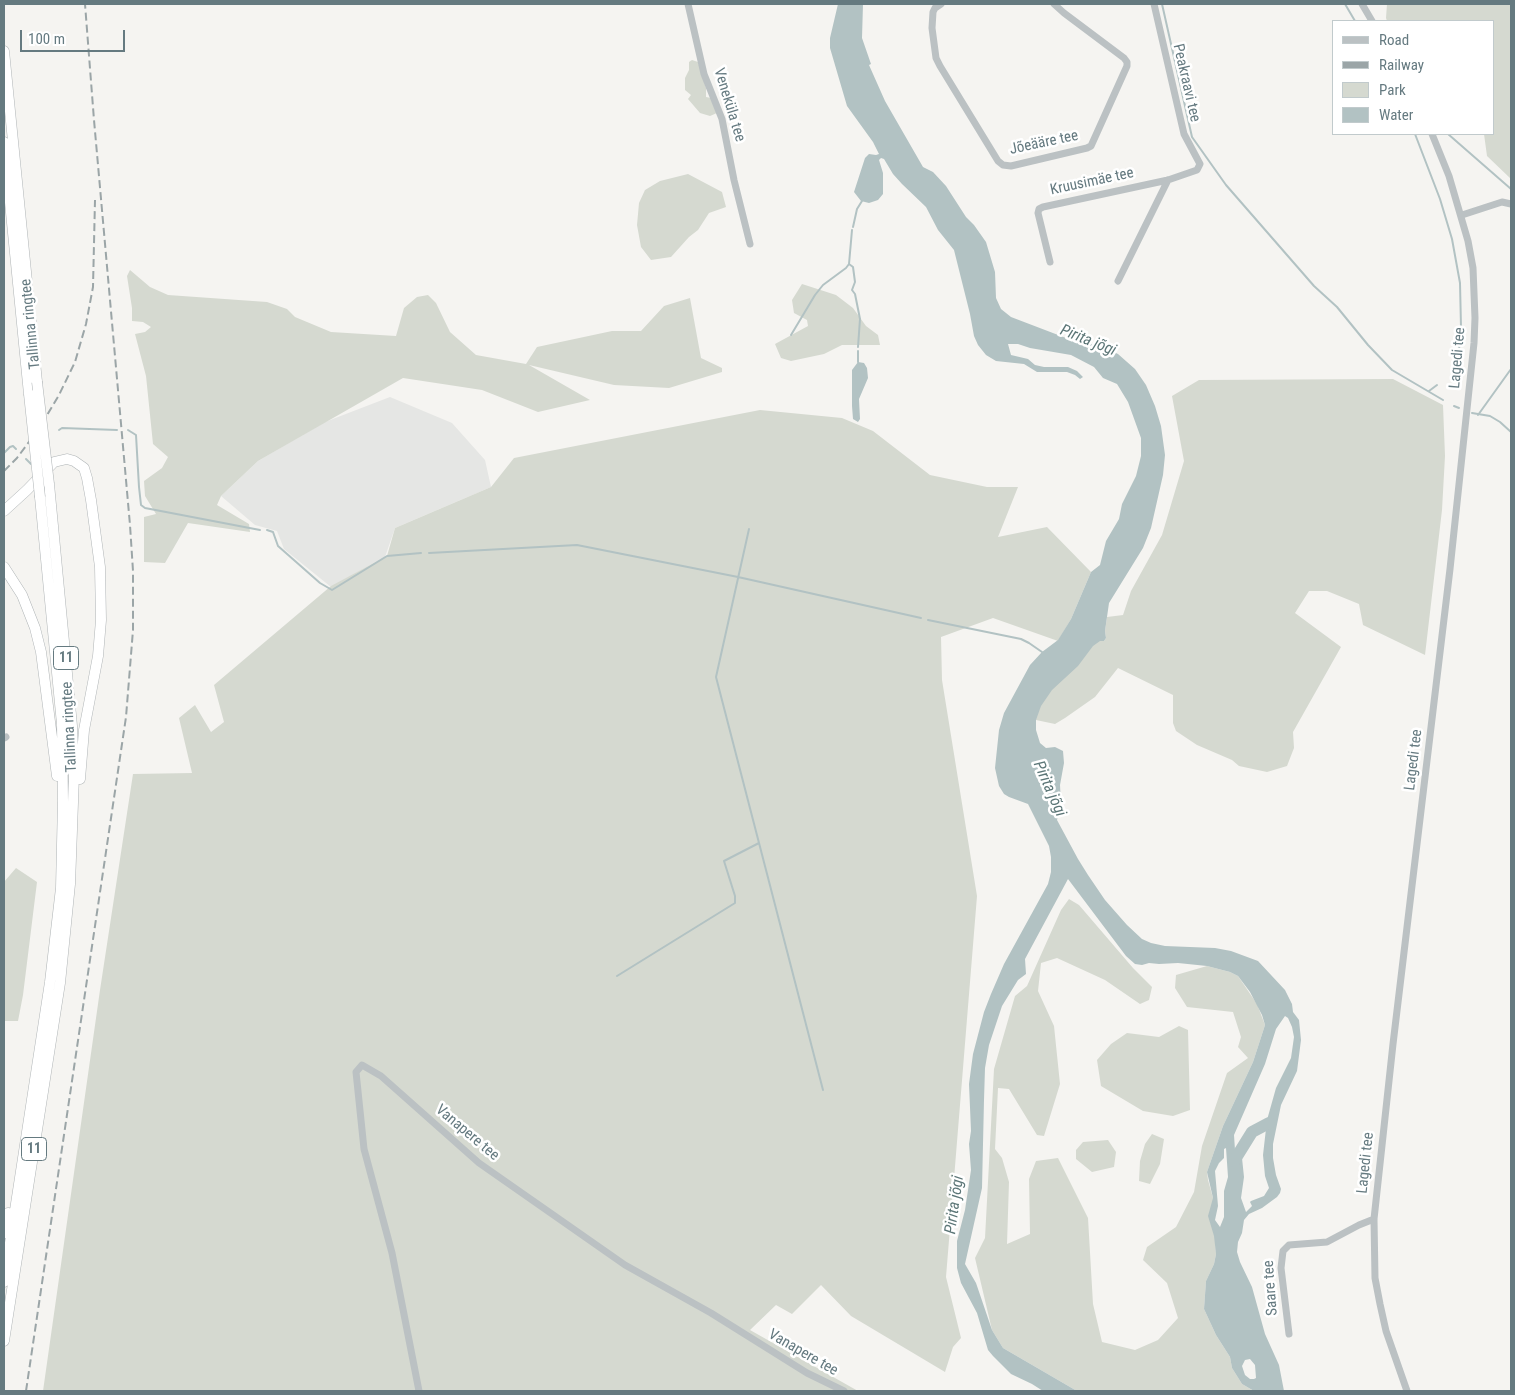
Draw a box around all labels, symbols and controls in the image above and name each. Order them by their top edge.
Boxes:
scale bar [22,20,128,52]
legend [1332,20,1495,135]
text: 100 m [28,30,65,48]
text: Road [1379,31,1409,49]
street label: Peakraavi tee [1168,42,1204,124]
text: Railway [1379,56,1424,74]
street label: Veneküla tee [709,66,749,144]
text: Park [1379,81,1406,99]
text: Water [1379,106,1413,124]
street label: Jõeääre tee [1008,127,1080,159]
street label: Kruusimäe tee [1049,164,1135,200]
street label: Tallinna ringtee [17,278,45,370]
water label: Pirita jõgi [1057,321,1119,361]
street label: Lagedi tee [1446,327,1470,389]
road number: 11 [54,646,78,670]
street label: Tallinna ringtee [59,681,81,773]
street label: Lagedi tee [1401,728,1427,792]
water label: Pirita jõgi [1028,758,1070,820]
street label: Vanapere tee [432,1101,502,1165]
street label: Lagedi tee [1354,1131,1378,1195]
road number: 11 [22,1138,46,1160]
water label: Pirita jõgi [941,1175,969,1235]
street label: Saare tee [1260,1260,1282,1316]
street label: Vanapere tee [765,1326,841,1380]

